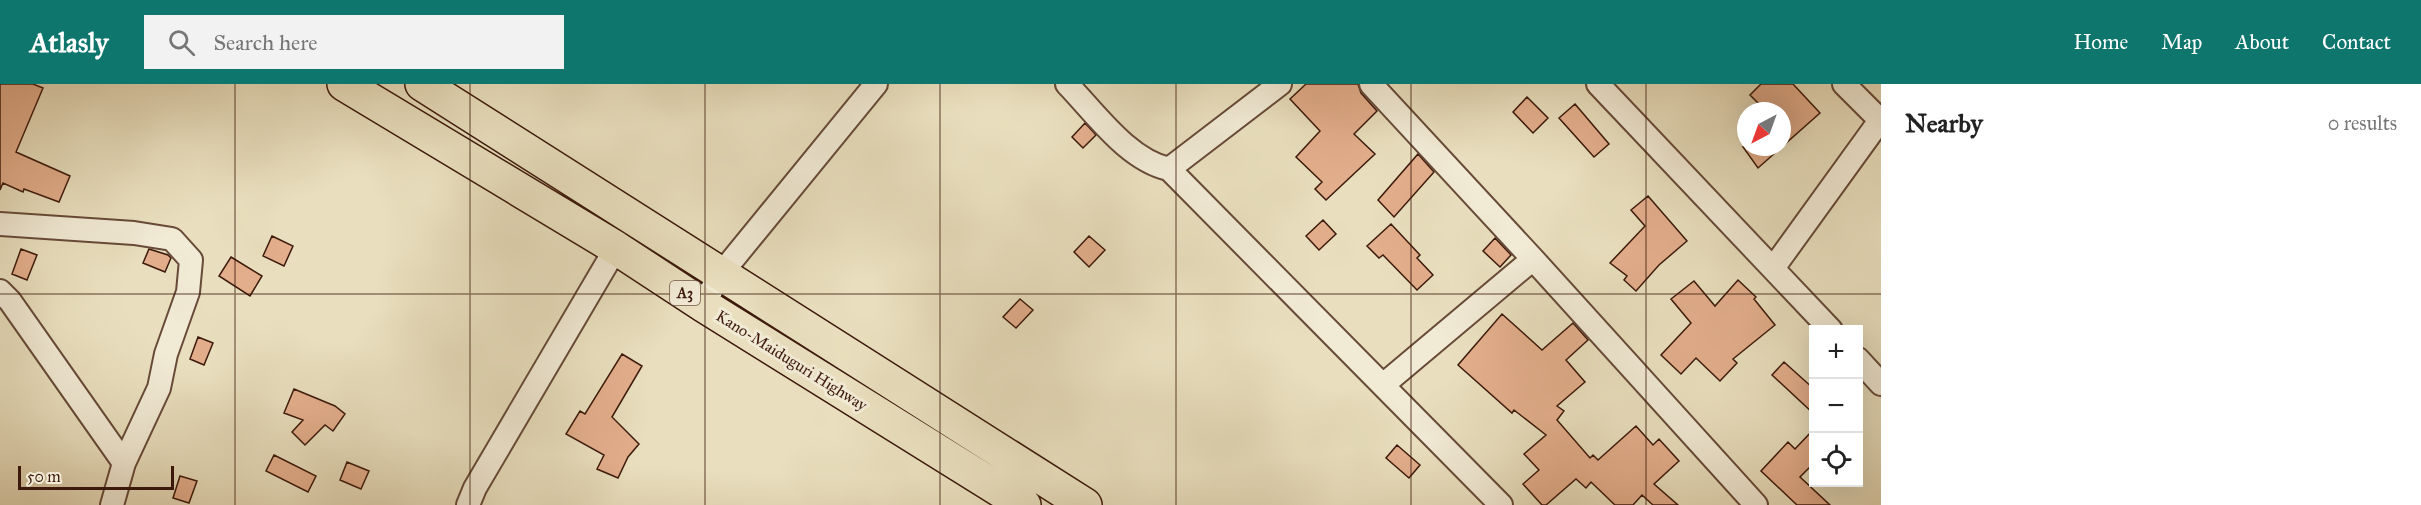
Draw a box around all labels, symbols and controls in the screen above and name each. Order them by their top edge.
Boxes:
search box [144,15,564,69]
text: Atlasly [30,25,108,60]
icon: search [165,26,198,59]
text: Search here [213,29,317,56]
text: Home [2073,29,2128,55]
text: Map [2161,29,2202,55]
text: About [2235,29,2289,55]
text: Contact [2322,29,2391,55]
north arrow [1737,102,1791,156]
text: Nearby [1905,107,1983,139]
text: 0 results [2328,111,2397,135]
road number: A3 [670,281,700,305]
street label: Kano-Maiduguri Highway [712,306,871,416]
map controls [1809,325,1863,487]
button: + [1809,325,1863,379]
button: − [1809,379,1863,433]
button: locate [1809,433,1863,487]
scale bar [18,463,174,490]
text: 50 m [27,467,61,486]

